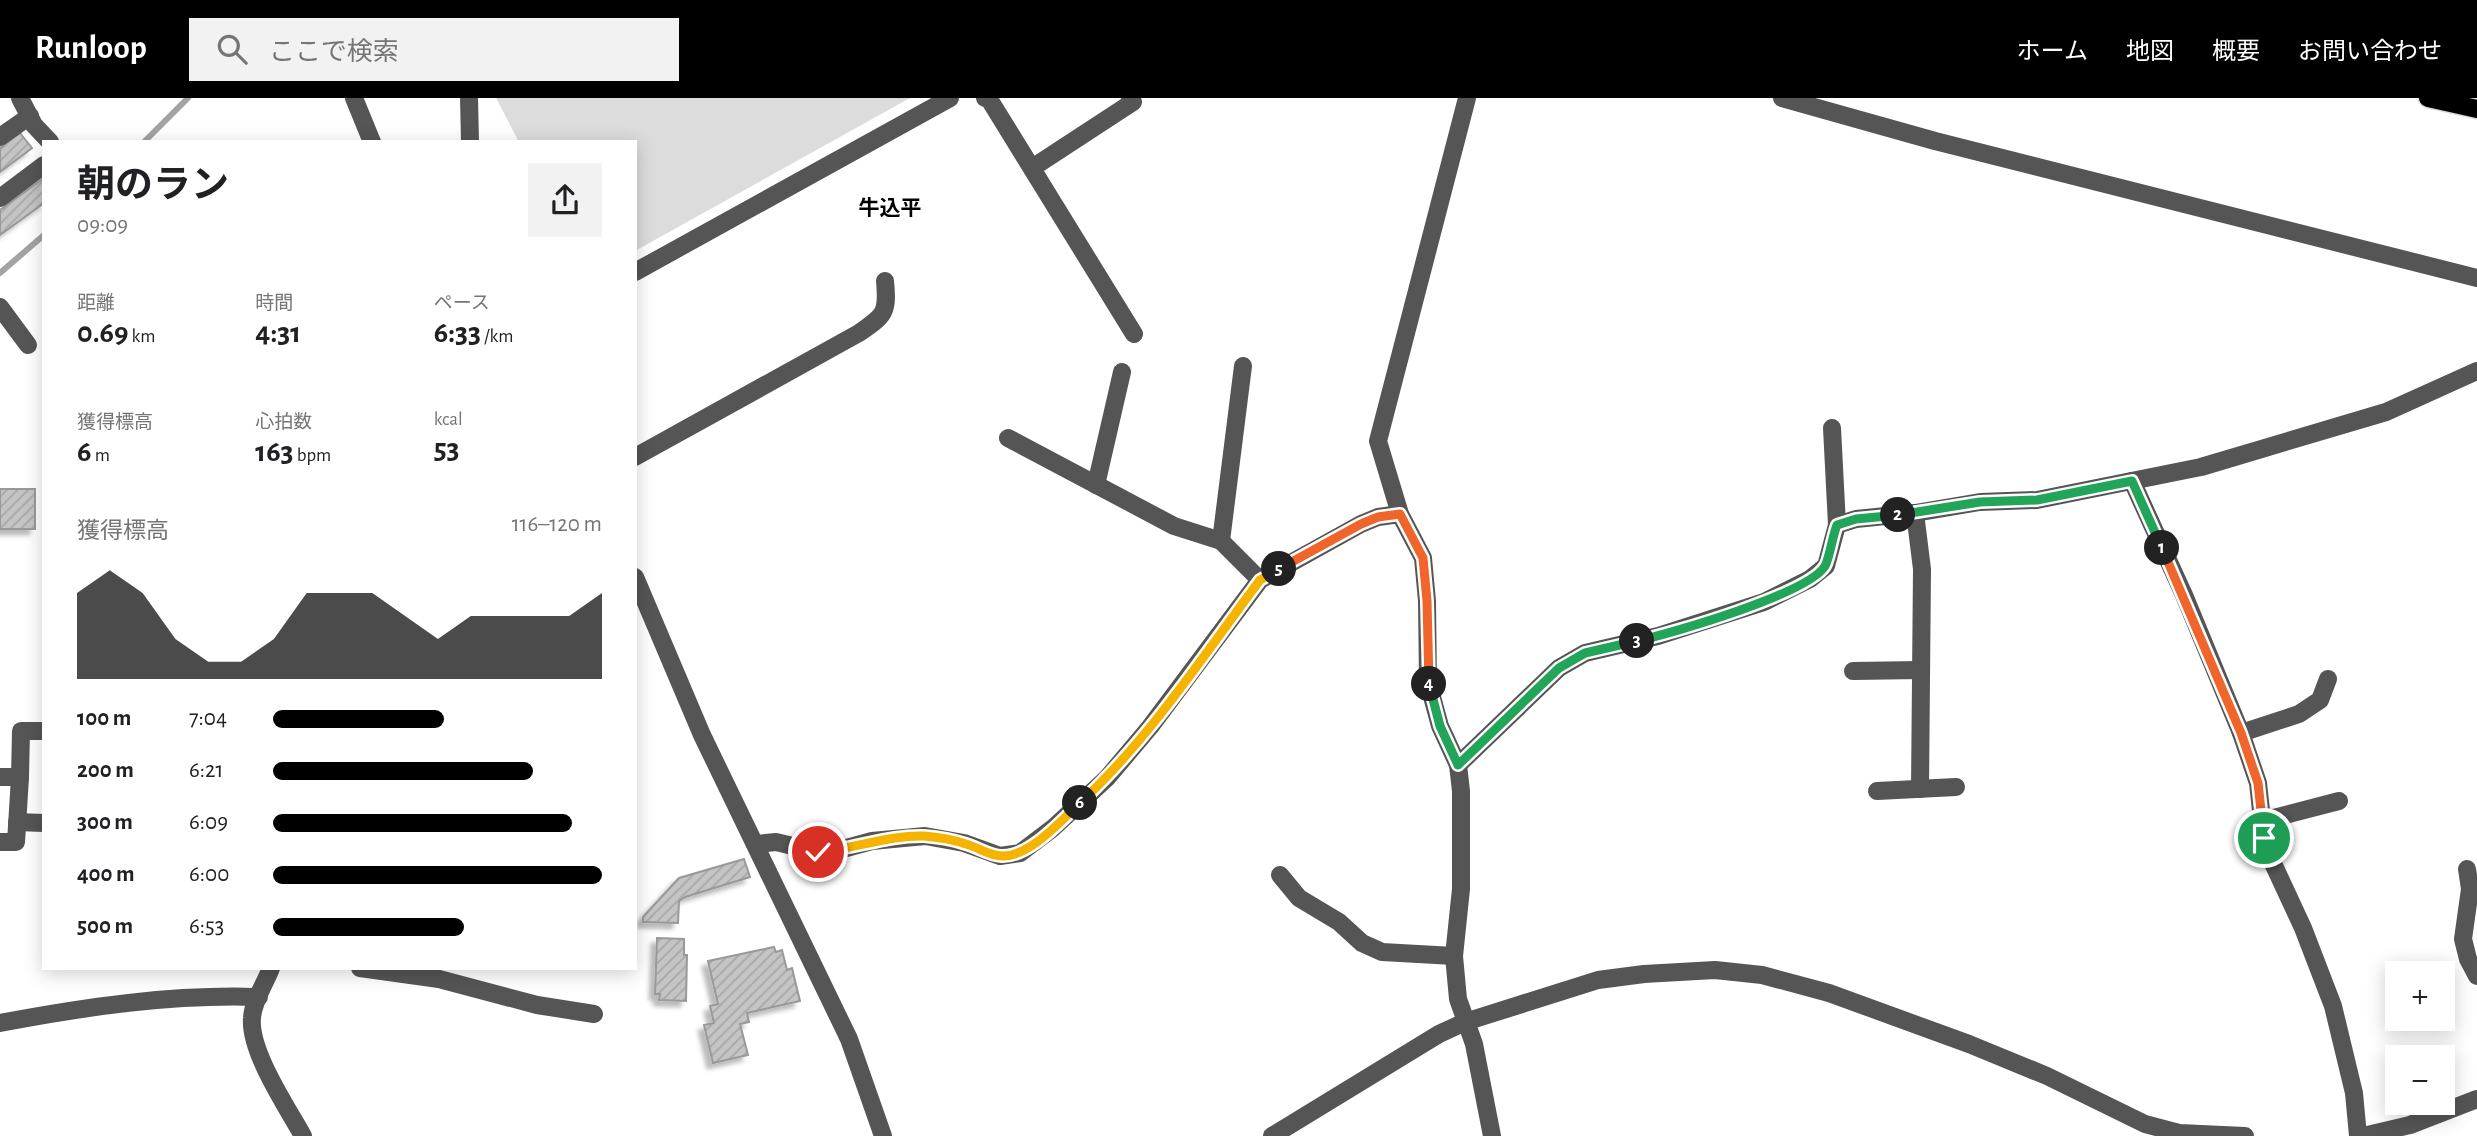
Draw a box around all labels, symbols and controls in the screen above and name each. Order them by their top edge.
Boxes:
search box [189,18,679,81]
icon: search [213,30,251,68]
text: Runloop [35,32,147,65]
text: ここで検索 [269,39,399,65]
text: ホーム [2017,40,2088,64]
text: 地図 [2126,40,2174,64]
text: 概要 [2212,40,2260,64]
text: お問い合わせ [2298,40,2442,64]
button: share [528,163,602,237]
text: 朝のラン [77,167,229,205]
district label: 牛込平 [859,197,922,219]
text: 09:09 [77,214,128,237]
text: 距離 [77,294,115,313]
text: 時間 [255,294,293,313]
text: ペース [434,294,490,313]
text: 0.69 [77,318,128,348]
text: 4:31 [255,318,301,348]
text: 6:33 [434,318,481,348]
text: km [128,327,155,346]
text: /km [481,327,513,346]
text: kcal [434,410,463,429]
text: 獲得標高 [77,413,153,432]
text: 心拍数 [255,413,312,432]
text: 53 [434,434,460,464]
text: 6 [77,437,92,467]
text: 163 [255,437,294,467]
text: m [92,446,110,465]
text: bpm [294,446,331,465]
pin: 2 [1881,498,1916,532]
text: 2 [1893,505,1902,524]
text: 116–120 m [512,513,602,536]
text: 獲得標高 [77,520,169,543]
pin: 1 [2144,531,2180,566]
text: 1 [2158,538,2165,557]
pin: 5 [1262,552,1296,587]
text: 5 [1274,559,1283,578]
pin: 3 [1620,624,1654,658]
text: 3 [1632,631,1641,650]
pin: 4 [1412,666,1446,702]
text: 4 [1424,674,1433,693]
text: 100 m [77,707,131,730]
text: 7:04 [189,707,227,730]
text: 200 m [77,759,134,782]
text: 6:21 [189,759,223,782]
pin: 6 [1062,786,1098,820]
text: 6 [1075,793,1084,812]
pin [2234,808,2294,868]
text: 300 m [77,811,133,834]
text: 6:09 [189,811,228,834]
icon: arrive [2245,819,2283,857]
pin [788,822,848,882]
icon: check [799,833,837,871]
text: 400 m [77,863,135,886]
text: 6:00 [189,863,229,886]
text: 500 m [77,915,133,938]
text: 6:53 [189,915,224,938]
map controls [2385,961,2455,1115]
button: + [2385,961,2455,1031]
button: − [2385,1045,2455,1115]

